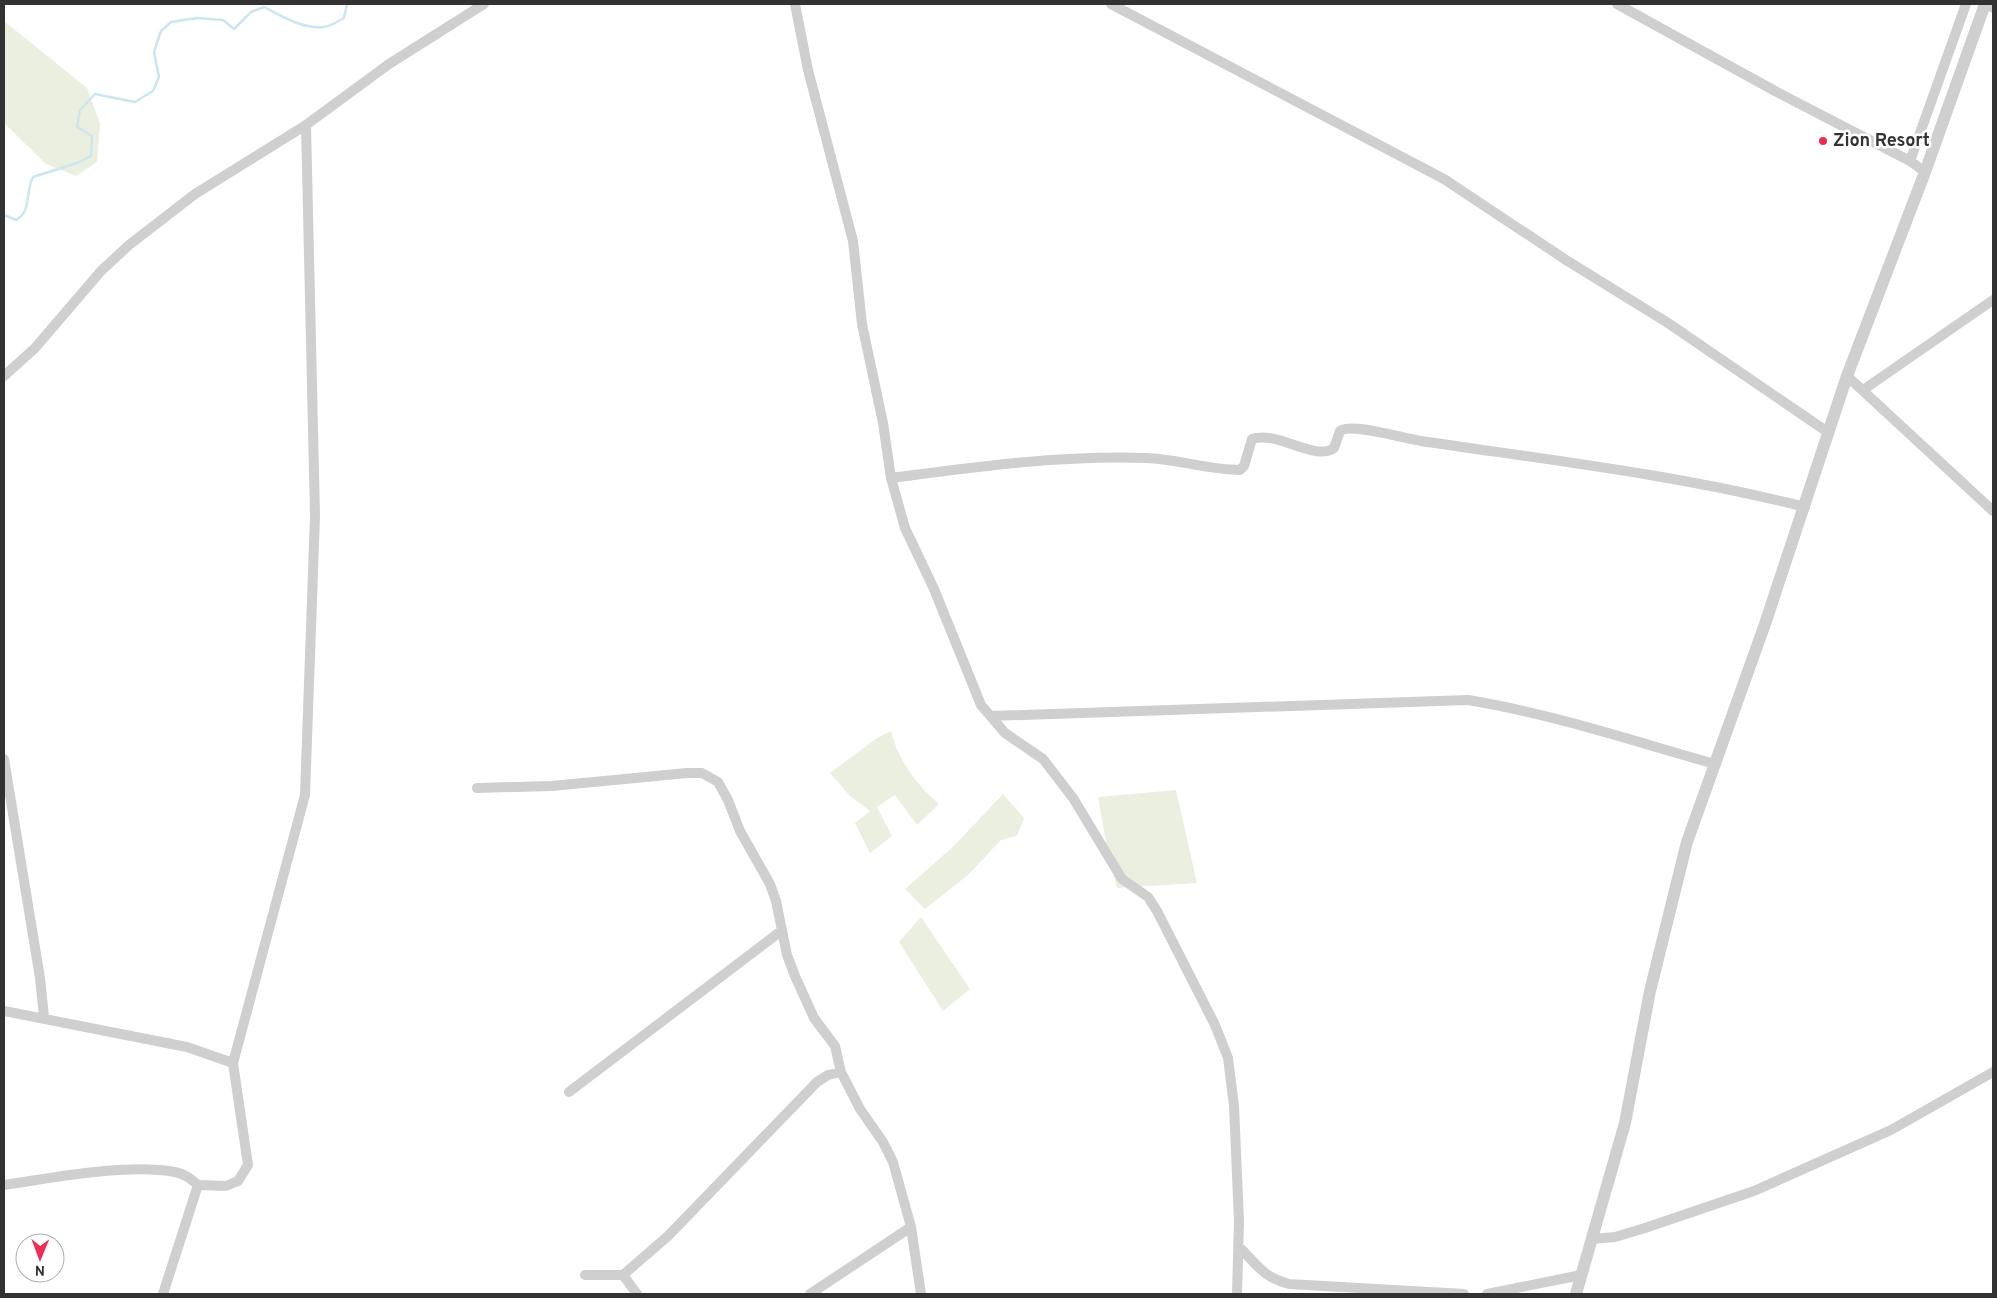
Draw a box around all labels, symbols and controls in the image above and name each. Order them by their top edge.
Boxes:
place label: Zion Resort [1833,130,1930,153]
marker: Zion Resort [1817,135,1829,147]
north arrow [15,1233,65,1283]
text: N [35,1261,45,1278]

